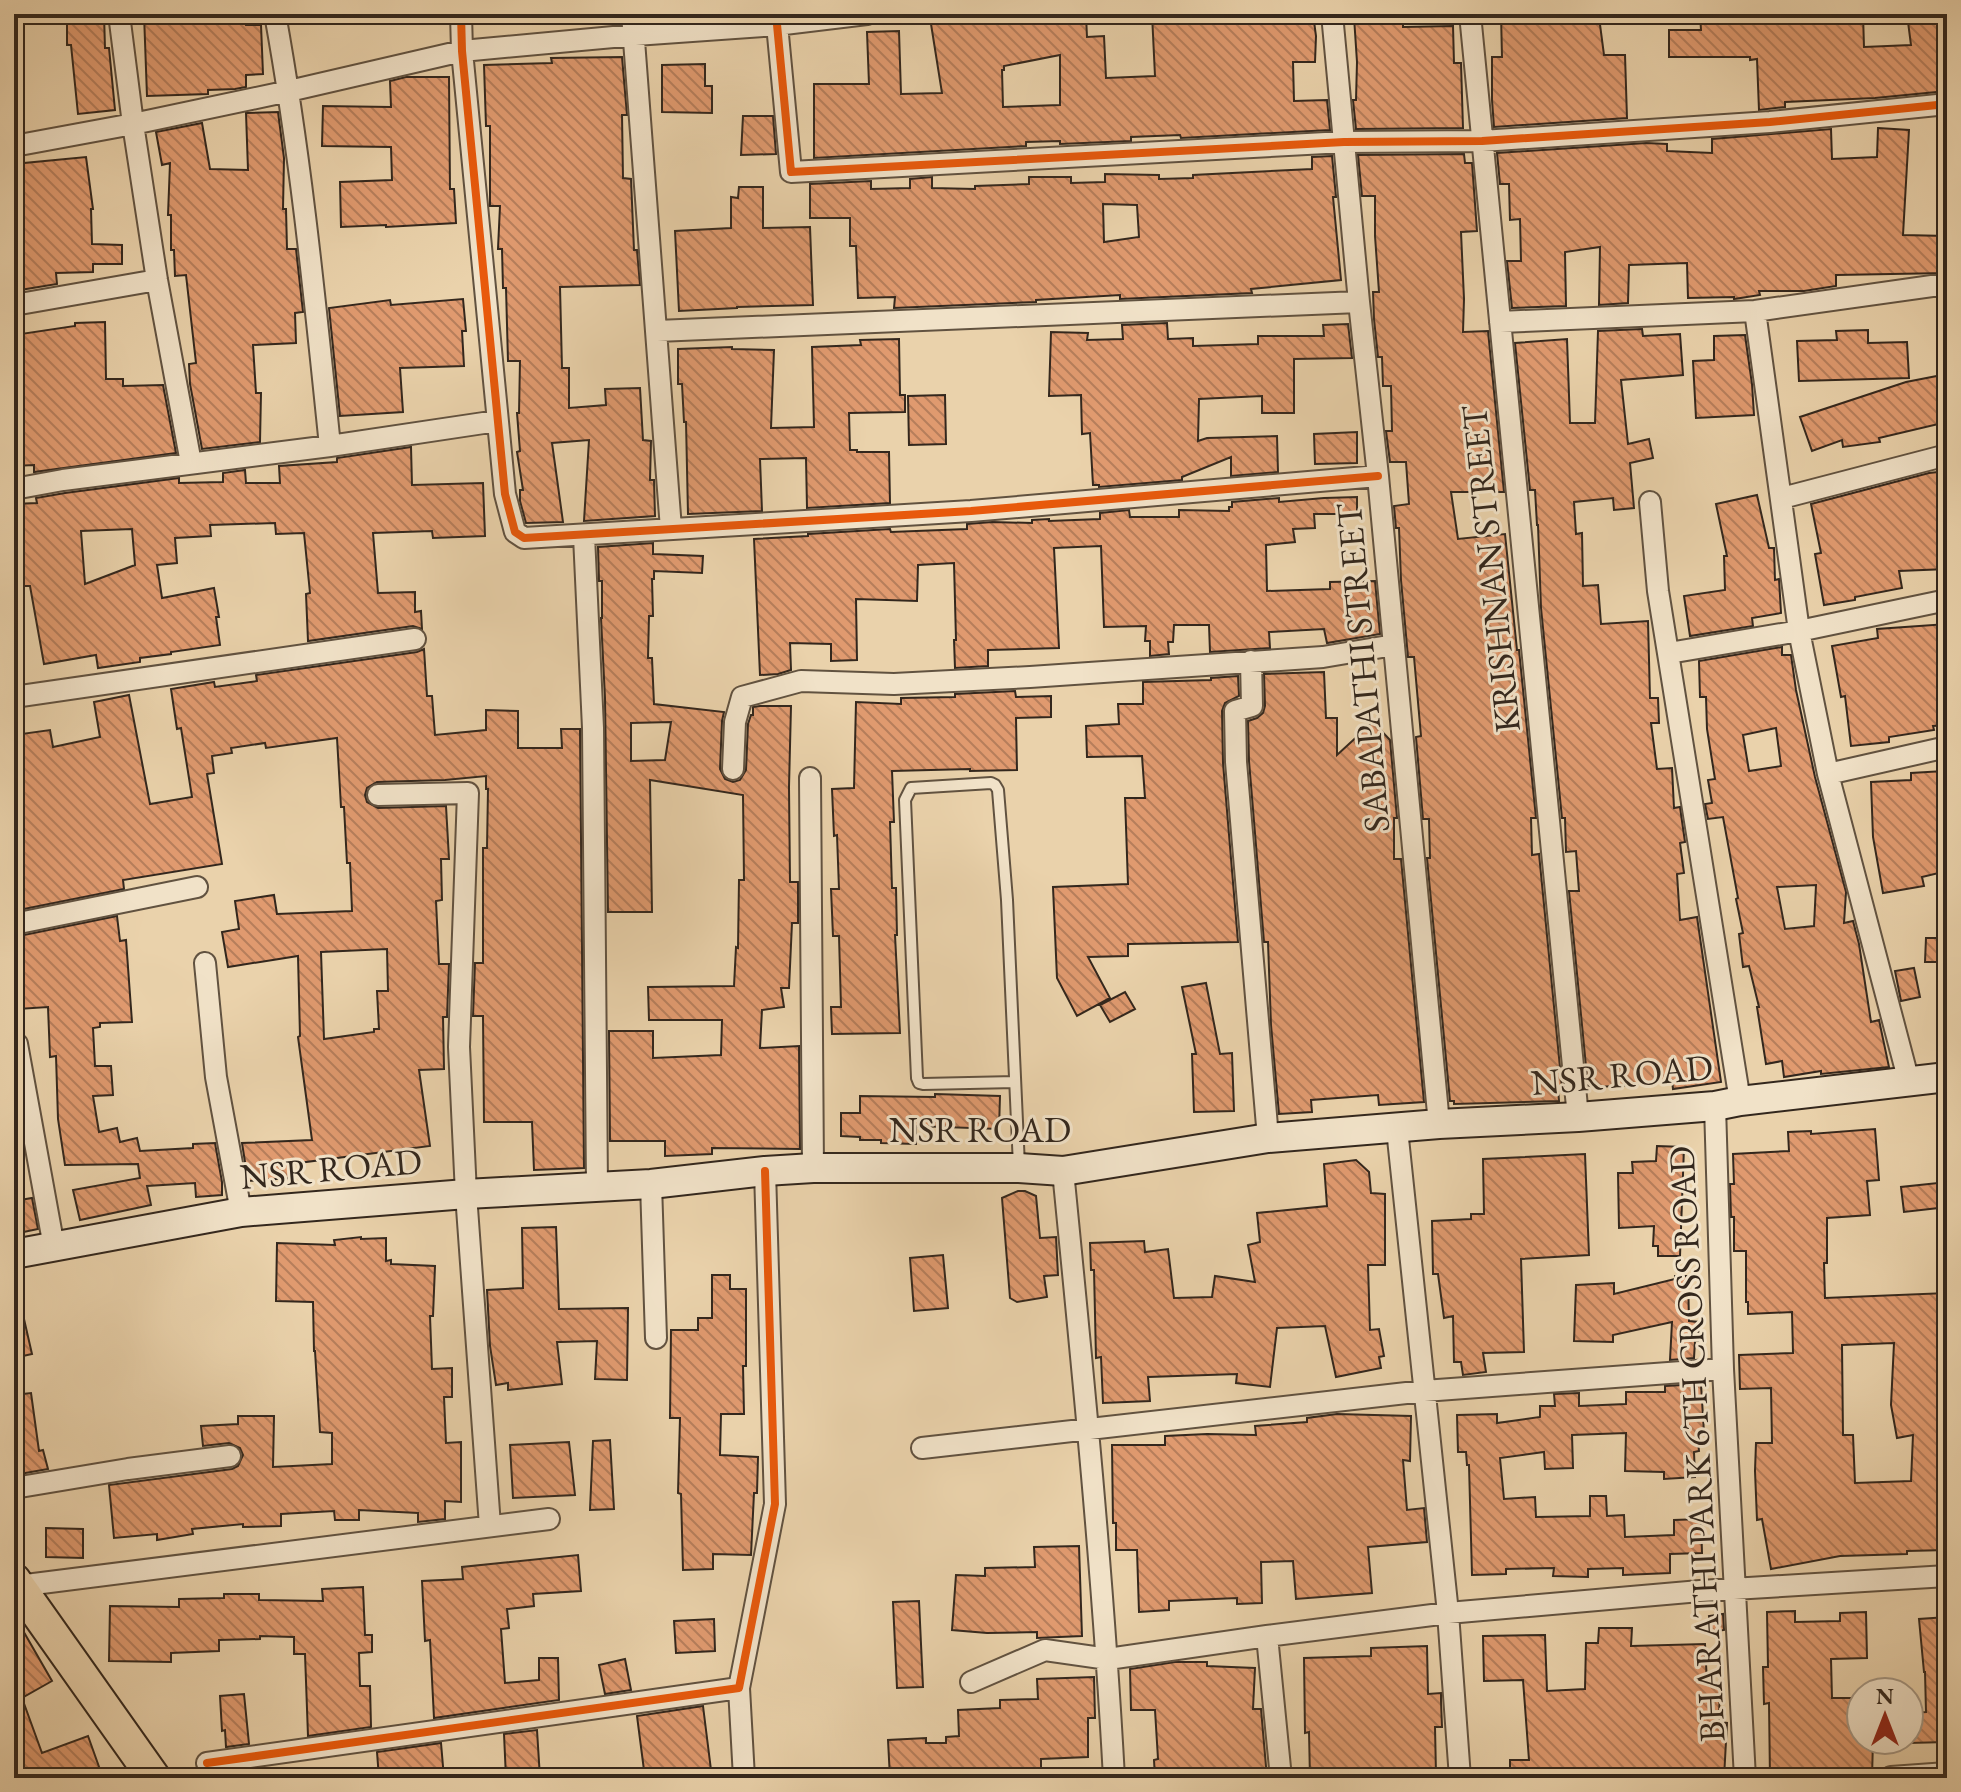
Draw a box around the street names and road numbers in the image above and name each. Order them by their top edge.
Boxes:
street label: KRISHNAN STREET [1450,402,1531,735]
street label: SABAPATHI STREET [1325,501,1400,834]
street label: NSR ROAD [1529,1043,1715,1106]
street label: NSR ROAD [889,1106,1071,1153]
street label: NSR ROAD [238,1137,424,1200]
street label: BHARATHI PARK 6TH CROSS ROAD [1657,1145,1736,1743]

